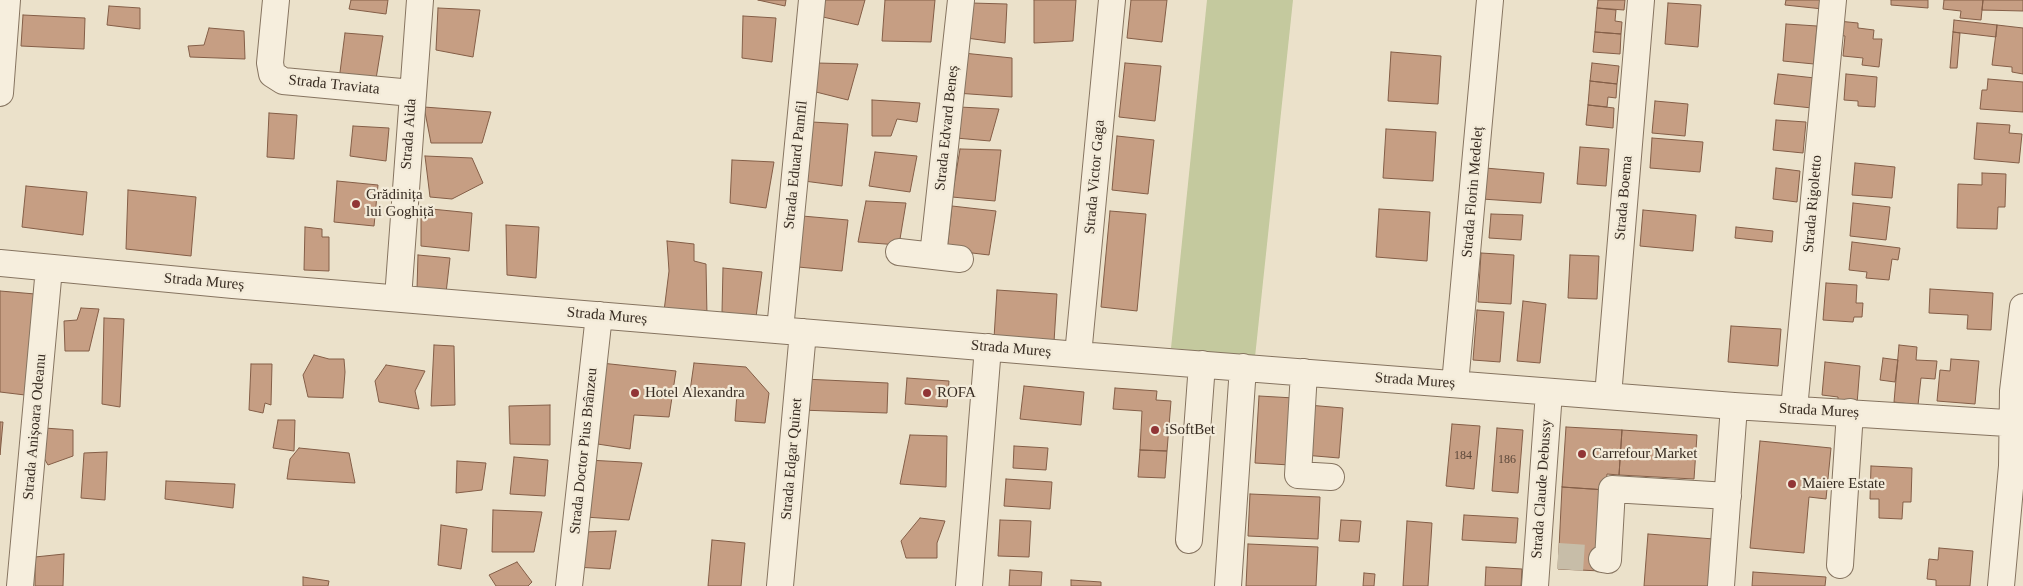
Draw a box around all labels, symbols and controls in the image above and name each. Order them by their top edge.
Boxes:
street label: Strada Edvard Beneș [931,65,963,191]
street label: Strada Traviata [288,71,380,99]
street label: Strada Aida [398,98,420,170]
street label: Strada Eduard Pamfil [780,100,812,230]
street label: Strada Victor Gaga [1081,119,1109,235]
street label: Strada Florin Medeleț [1458,126,1488,258]
street label: Strada Rigoletto [1800,154,1826,254]
street label: Strada Boema [1611,155,1637,241]
place label: Grădinița lui Goghiță [366,186,434,221]
marker: Grădinița lui Goghiță [350,198,362,210]
street label: Strada Mureș [163,270,245,294]
street label: Strada Mureș [566,304,648,328]
street label: Strada Mureș [970,337,1052,361]
street label: Strada Anișoara Odeanu [20,353,50,501]
street label: Strada Doctor Pius Brânzeu [566,367,602,535]
street label: Strada Mureș [1374,369,1456,393]
place label: Hotel Alexandra [645,384,745,402]
place label: ROFA [937,384,976,402]
marker: Hotel Alexandra [629,387,641,399]
marker: ROFA [921,387,933,399]
street label: Strada Edgar Quinet [778,397,806,521]
street label: Strada Mureș [1778,400,1860,422]
street label: Strada Claude Debussy [1528,419,1556,559]
place label: iSoftBet [1165,421,1215,439]
marker: iSoftBet [1149,424,1161,436]
place label: Carrefour Market [1592,445,1697,463]
marker: Carrefour Market [1576,448,1588,460]
house number: 184 [1454,449,1472,463]
house number: 186 [1498,453,1516,467]
place label: Maiere Estate [1802,475,1885,493]
marker: Maiere Estate [1786,478,1798,490]

